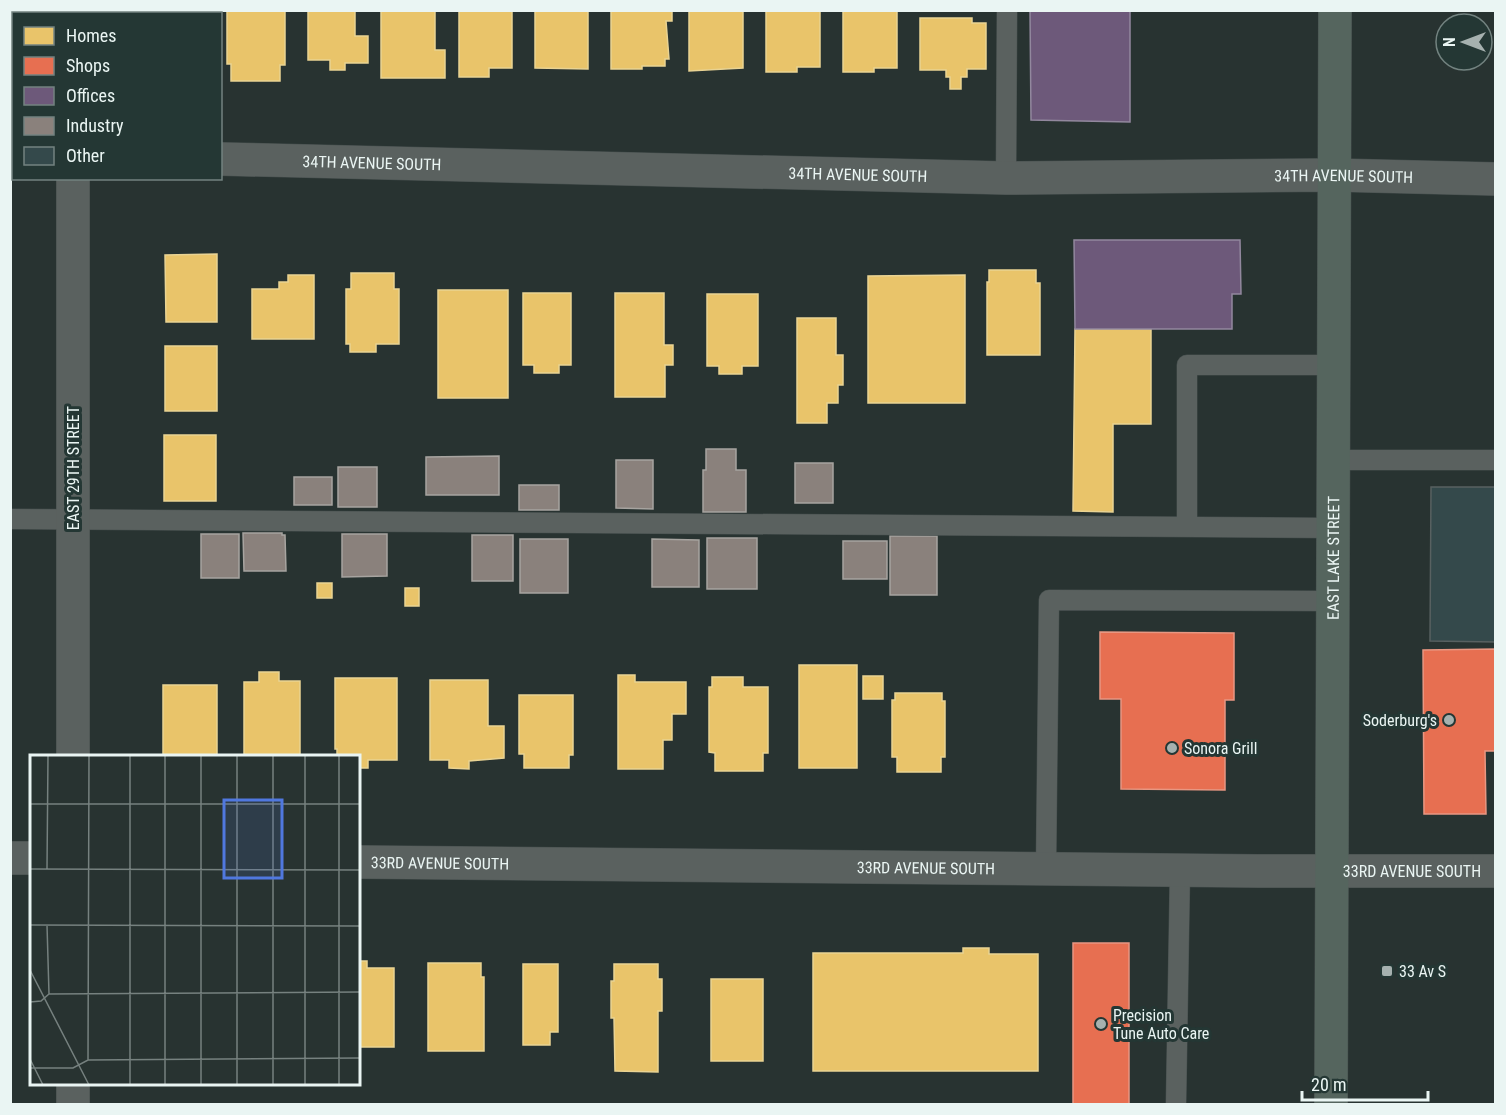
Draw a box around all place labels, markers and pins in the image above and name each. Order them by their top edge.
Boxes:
place label: Soderburg's [1363,711,1437,730]
marker: Soderburg's [1442,713,1456,727]
place label: Sonora Grill [1184,739,1257,758]
marker: Sonora Grill [1165,741,1179,755]
place label: 33 Av S [1399,962,1446,981]
marker: 33 Av S [1380,964,1394,978]
place label: Precision Tune Auto Care [1113,1006,1209,1043]
marker: Precision Tune Auto Care [1094,1017,1108,1031]

